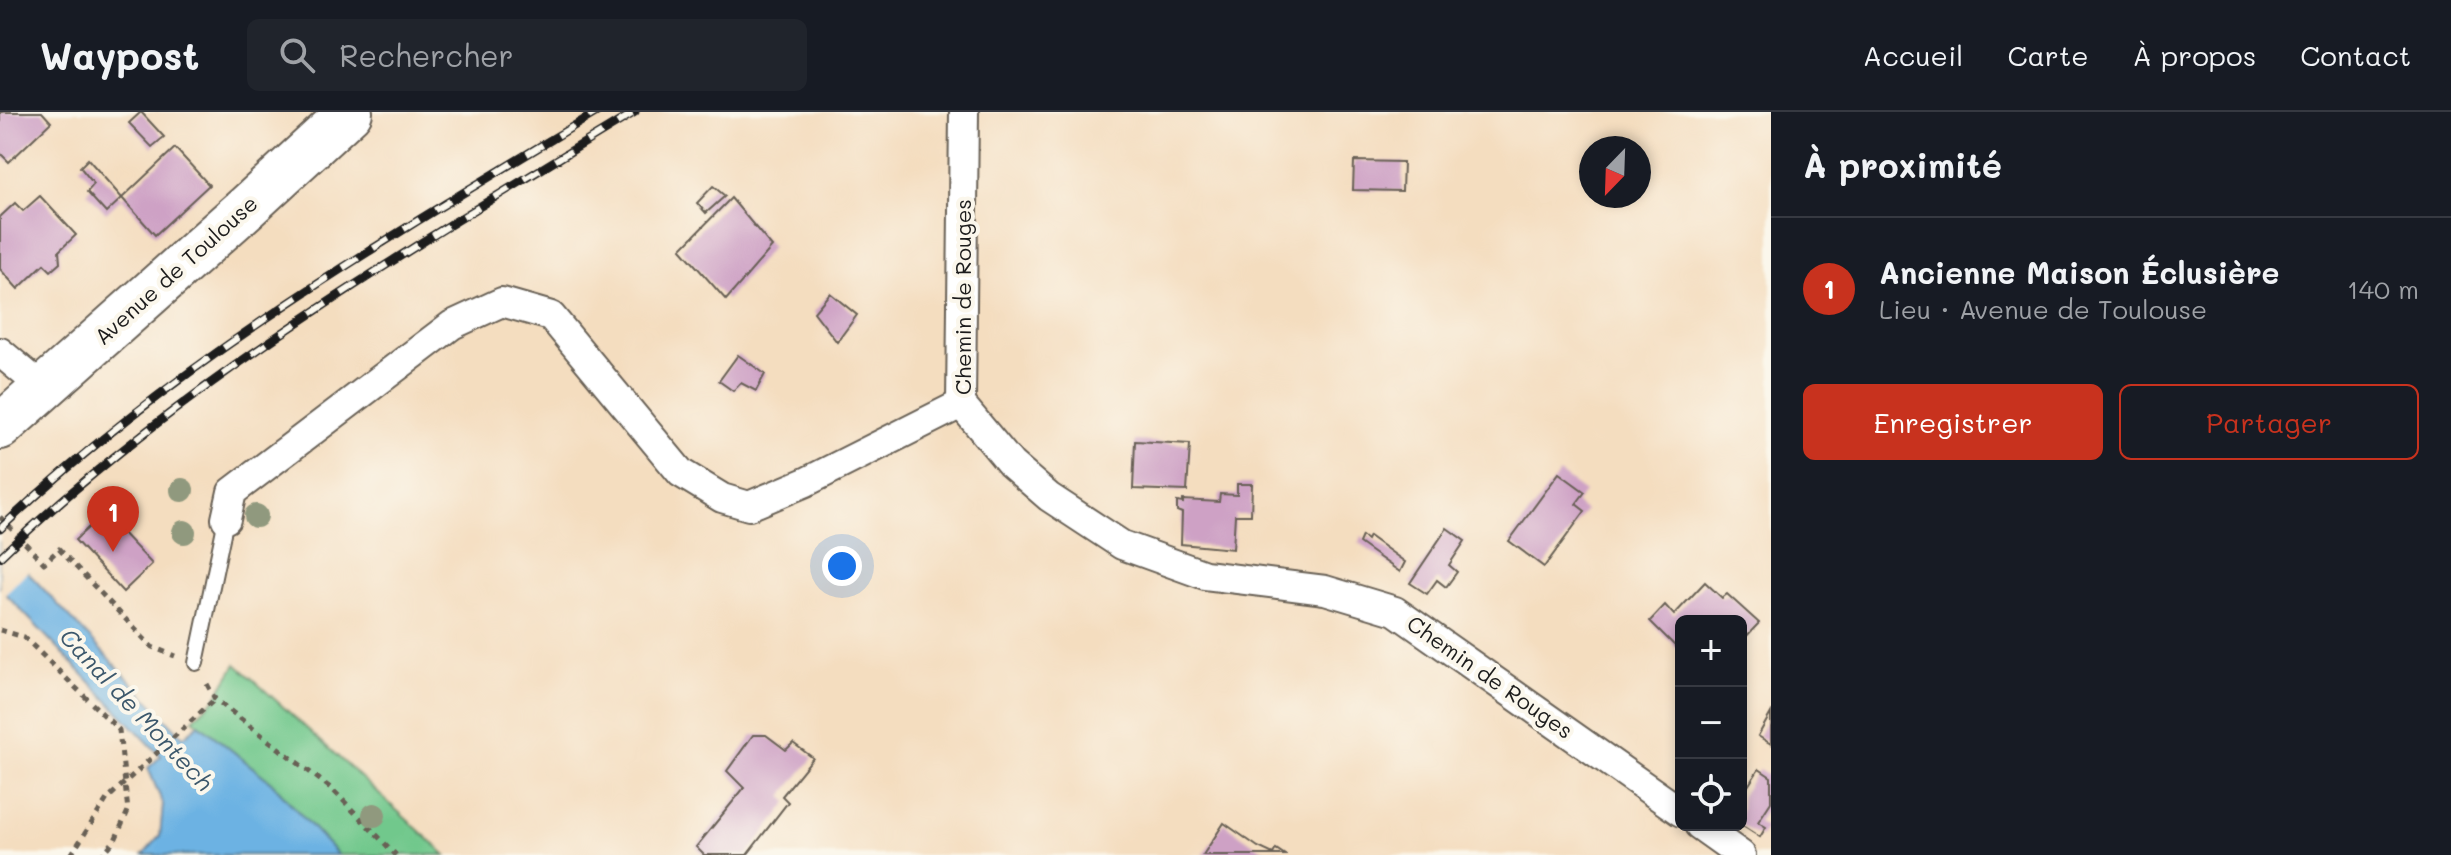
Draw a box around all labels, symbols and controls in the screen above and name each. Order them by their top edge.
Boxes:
search box [247,19,807,91]
text: Waypost [40,30,199,80]
icon: search [275,33,319,77]
text: Rechercher [339,35,514,75]
text: Accueil [1863,37,1963,73]
text: Carte [2007,37,2089,73]
text: À propos [2133,37,2256,73]
text: Contact [2300,37,2411,73]
north arrow [1579,136,1651,208]
text: À proximité [1803,142,2002,187]
street label: Avenue de Toulouse [88,189,263,351]
street label: Chemin de Rouges [948,199,977,395]
text: Ancienne Maison Éclusière [1879,252,2279,292]
text: 1 [1823,272,1835,306]
text: 140 m [2347,272,2419,306]
text: Lieu · Avenue de Toulouse [1879,292,2207,326]
button: Enregistrer [1803,384,2103,460]
button: Partager [2119,384,2419,460]
pin: 1 [87,486,139,552]
your location [822,546,862,586]
street label: Chemin de Rouges [1402,608,1579,745]
map controls [1675,615,1747,831]
button: + [1675,615,1747,687]
water label: Canal de Montech [54,621,221,797]
button: − [1675,687,1747,759]
button: locate [1675,759,1747,831]

